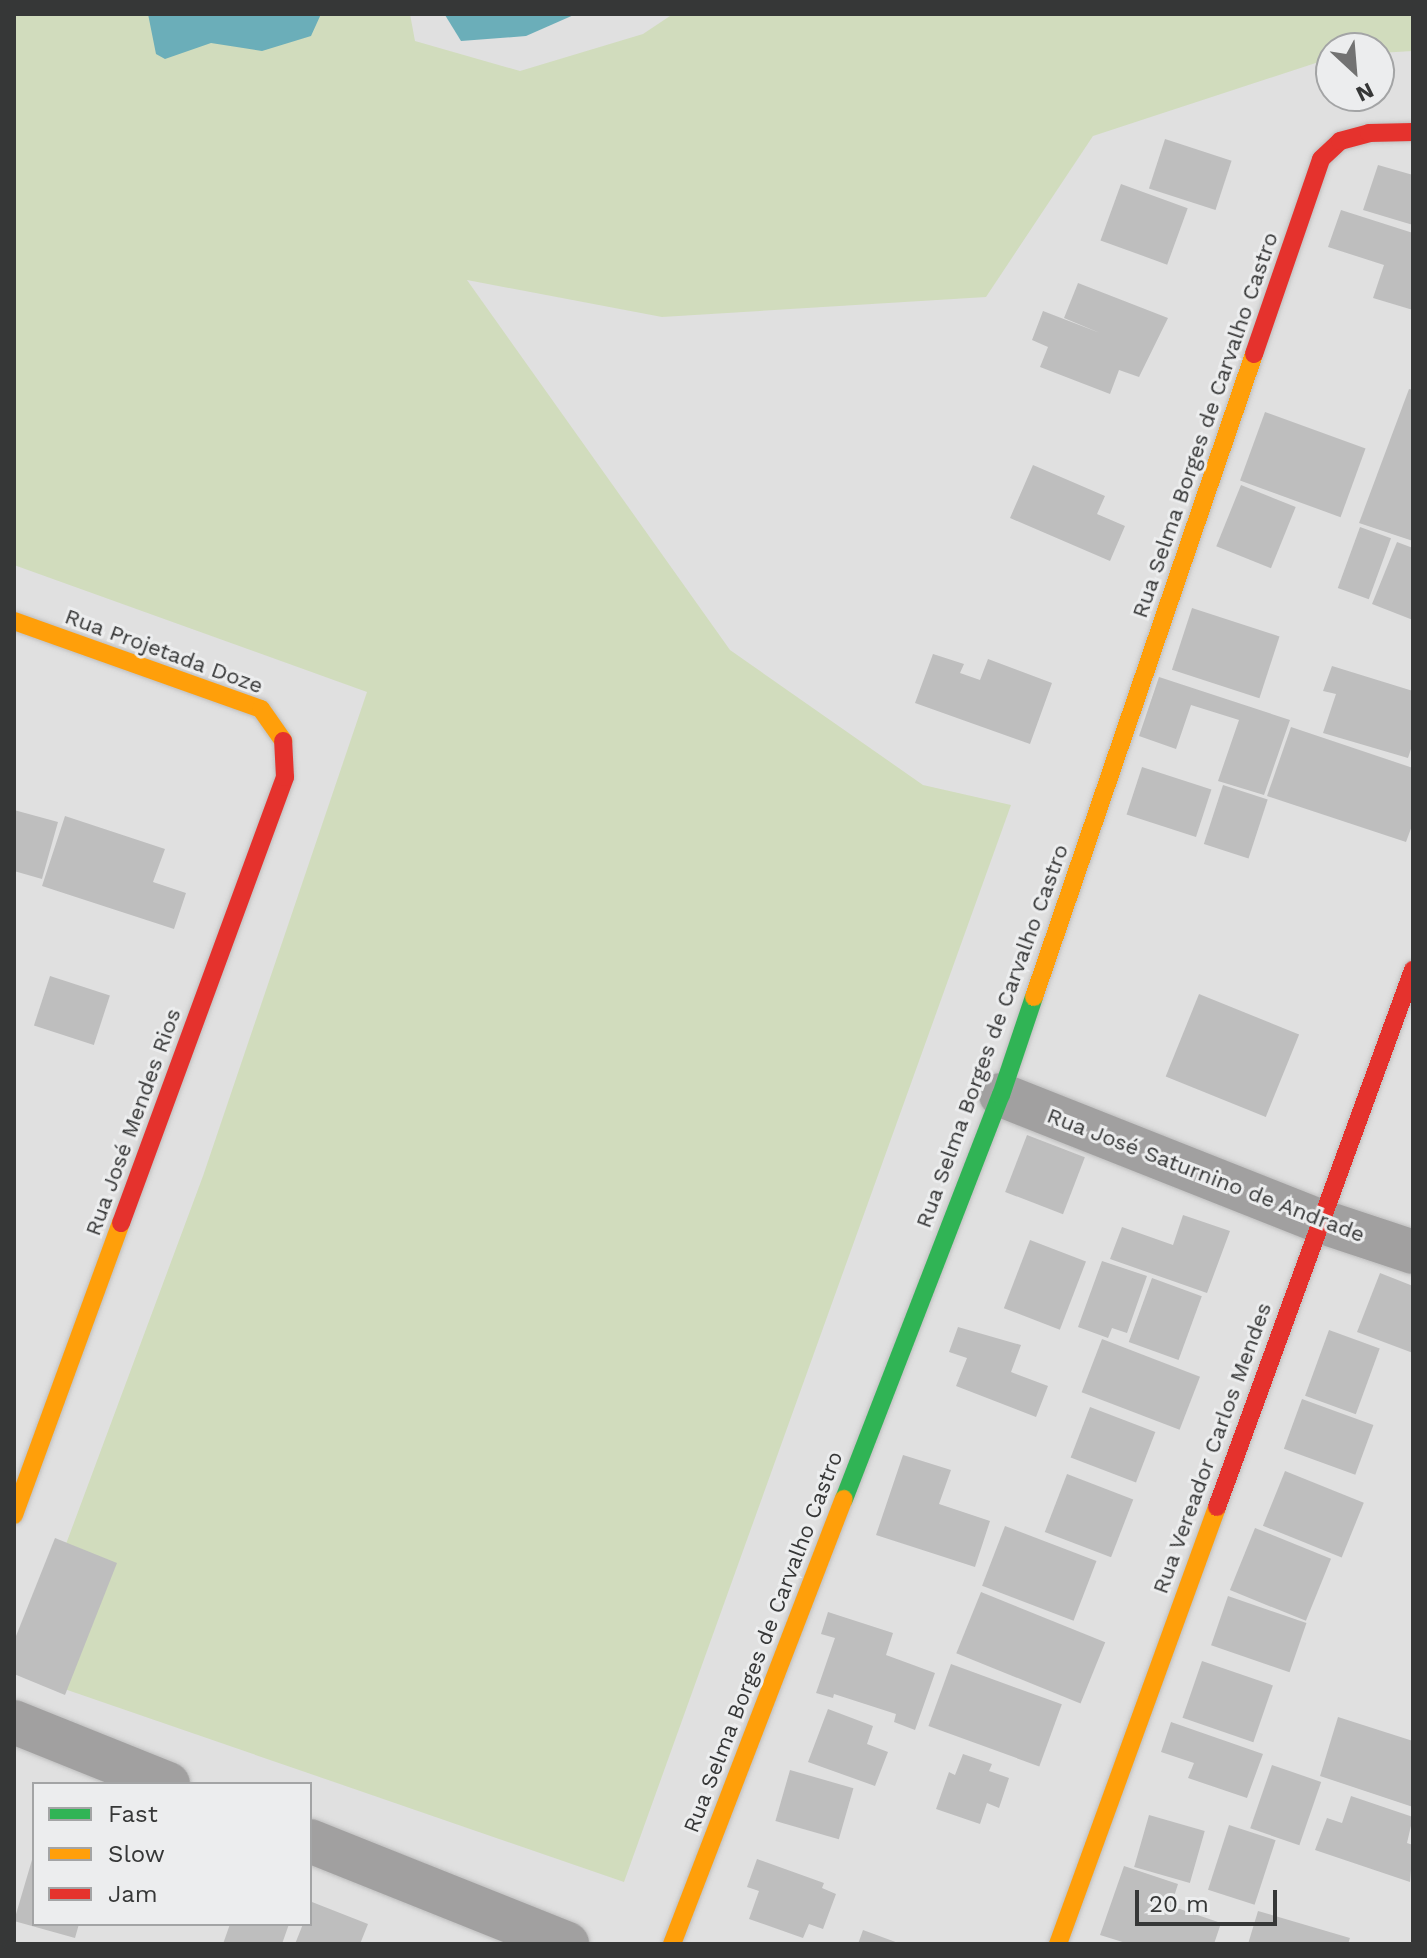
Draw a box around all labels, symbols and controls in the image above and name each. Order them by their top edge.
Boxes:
north arrow [1315,32,1395,112]
text: N [1352,77,1378,107]
street label: Rua Selma Borges de Carvalho Castro [1126,228,1284,622]
street label: Rua Projetada Doze [61,603,267,699]
street label: Rua Selma Borges de Carvalho Castro [910,840,1074,1232]
street label: Rua José Mendes Rios [79,1004,187,1240]
street label: Rua José Saturnino de Andrade [1042,1102,1370,1248]
street label: Rua Vereador Carlos Mendes [1147,1298,1277,1598]
street label: Rua Selma Borges de Carvalho Castro [678,1447,848,1837]
legend [32,1782,312,1926]
text: Fast [108,1800,158,1828]
text: Slow [108,1840,165,1868]
scale bar [1139,1874,1281,1924]
text: Jam [108,1880,158,1908]
text: 20 m [1149,1890,1209,1918]

